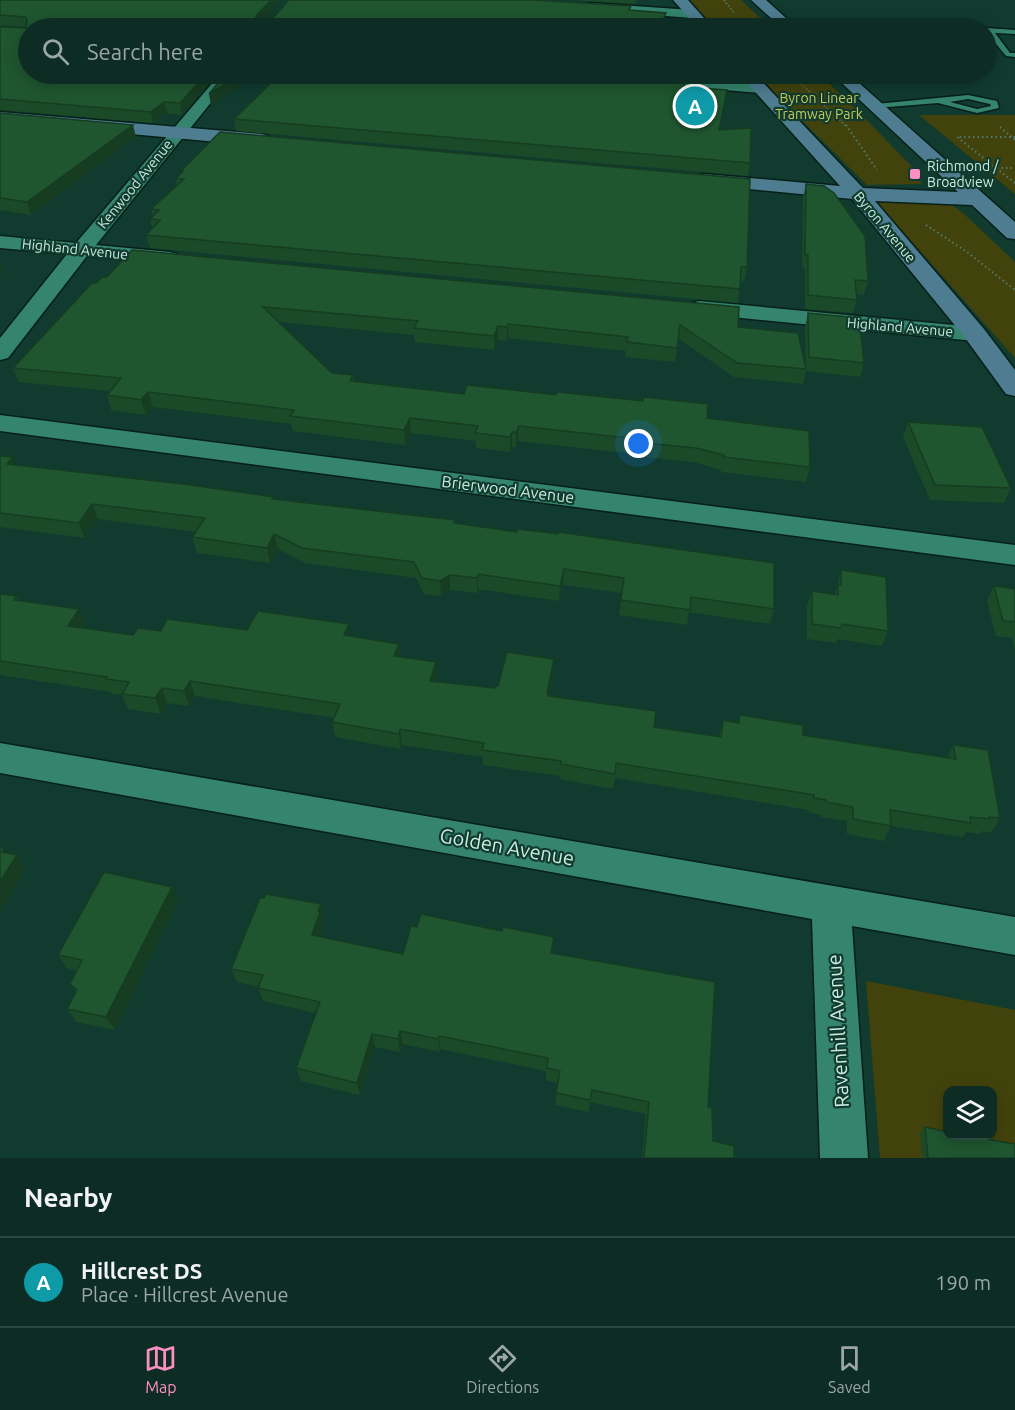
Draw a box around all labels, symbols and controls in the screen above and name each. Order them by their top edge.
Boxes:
search box [18,18,997,84]
icon: search [39,35,72,68]
text: Search here [87,39,203,64]
pin: A [676,84,714,128]
park label: Byron Linear Tramway Park [775,90,863,122]
street label: Kenwood Avenue [94,136,176,232]
place label: Richmond / Broadview [927,158,999,190]
marker: Richmond / Broadview [908,167,922,181]
street label: Byron Avenue [851,188,919,266]
street label: Highland Avenue [21,235,129,263]
street label: Highland Avenue [846,314,954,340]
your location [624,429,653,458]
street label: Brierwood Avenue [441,472,575,506]
street label: Golden Avenue [438,823,576,870]
street label: Ravenhill Avenue [822,954,853,1108]
map controls [943,1086,997,1140]
button: layers [943,1086,997,1140]
text: Nearby [24,1183,112,1212]
text: Hillcrest DS [81,1258,202,1283]
text: A [36,1271,51,1294]
text: 190 m [935,1271,991,1294]
text: Place · Hillcrest Avenue [81,1283,289,1306]
tab: Map [144,1342,177,1396]
tab: Directions [466,1342,539,1396]
tab: Saved [828,1342,871,1396]

